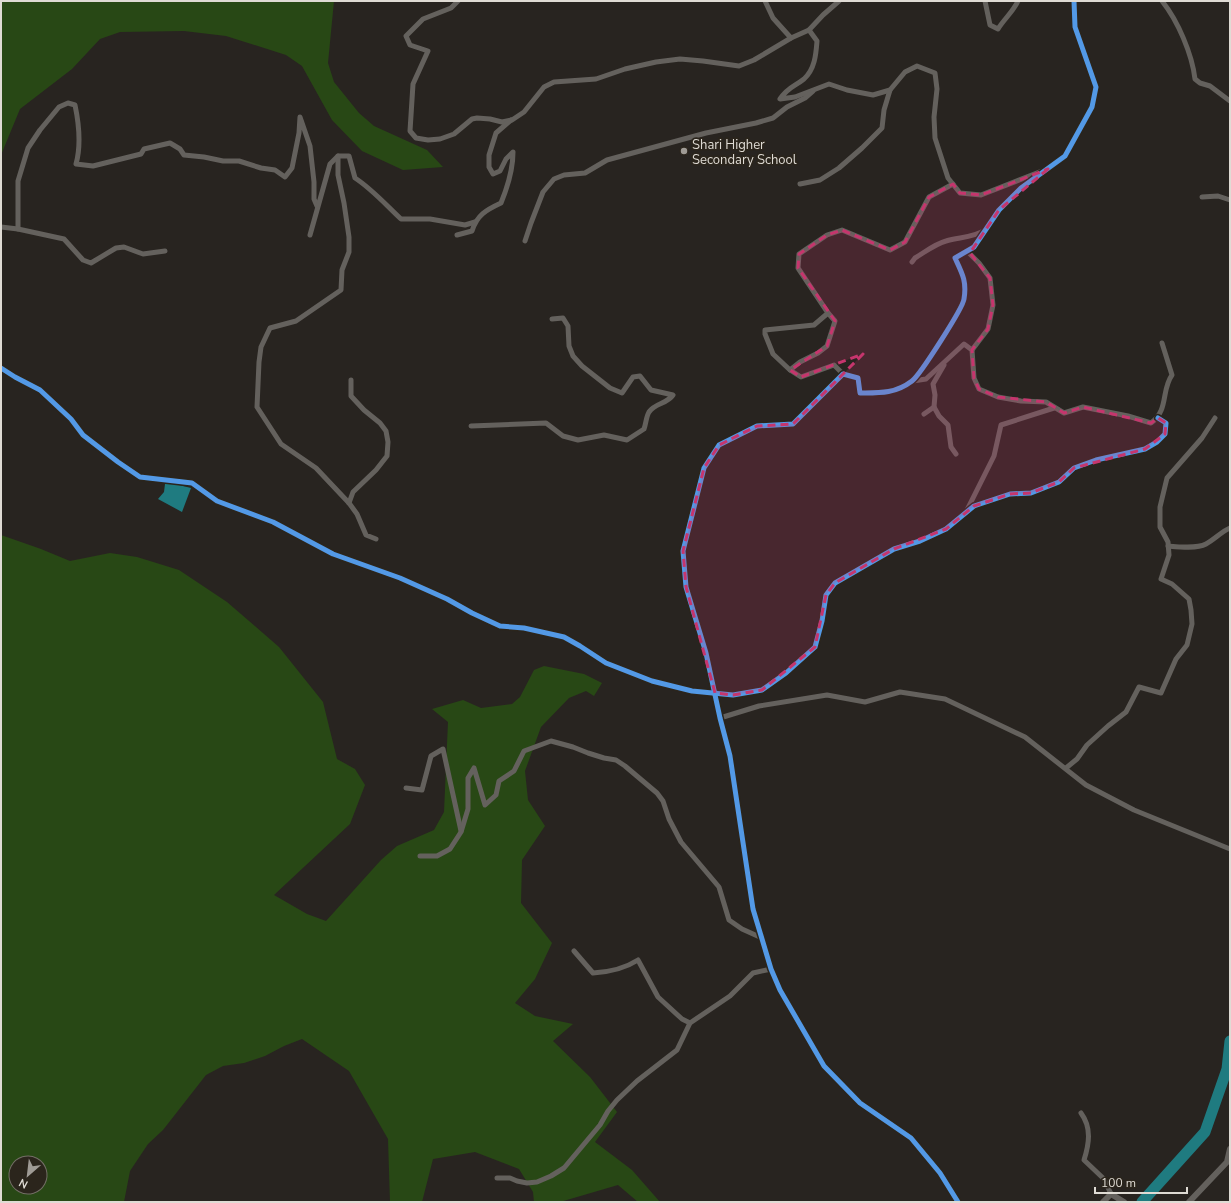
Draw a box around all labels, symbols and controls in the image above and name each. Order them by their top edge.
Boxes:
place label: Shari Higher Secondary School [692,136,797,169]
marker: Shari Higher Secondary School [679,146,689,156]
north arrow [8,1155,48,1195]
scale bar [1095,1169,1187,1195]
text: N [16,1175,31,1192]
text: 100 m [1101,1175,1136,1191]

